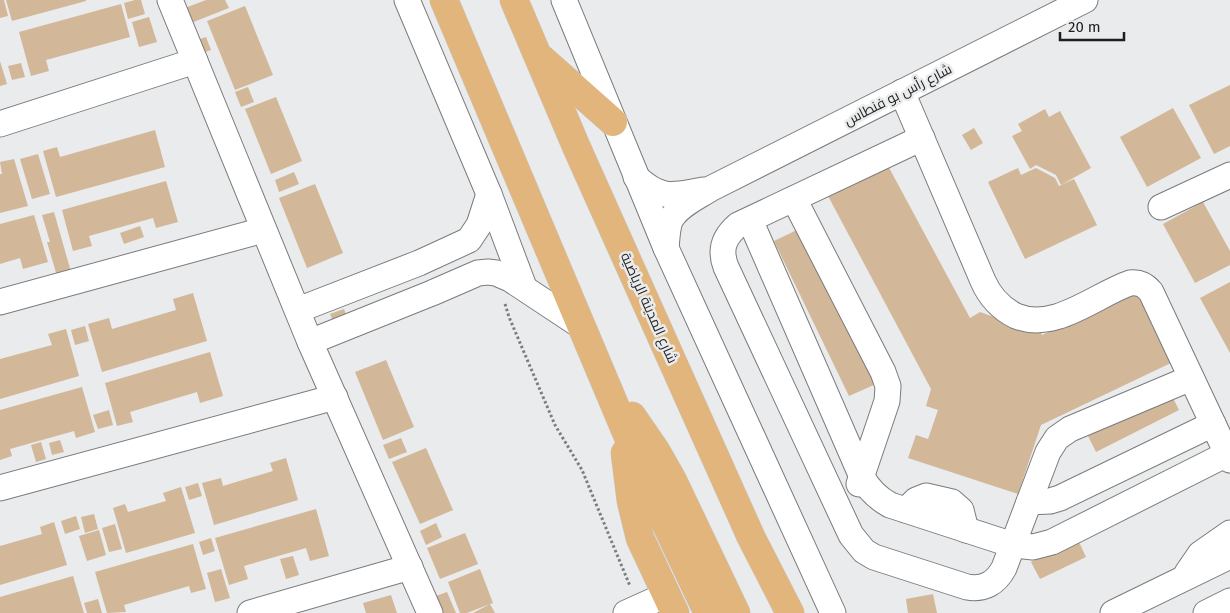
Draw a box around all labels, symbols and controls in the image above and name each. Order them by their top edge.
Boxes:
scale bar [1060,10,1124,42]
text: 20 m [1068,18,1101,36]
street label: شارع رأس بو فنطاس [841,60,955,130]
street label: شارع المدينة الرياضية [617,250,681,366]

